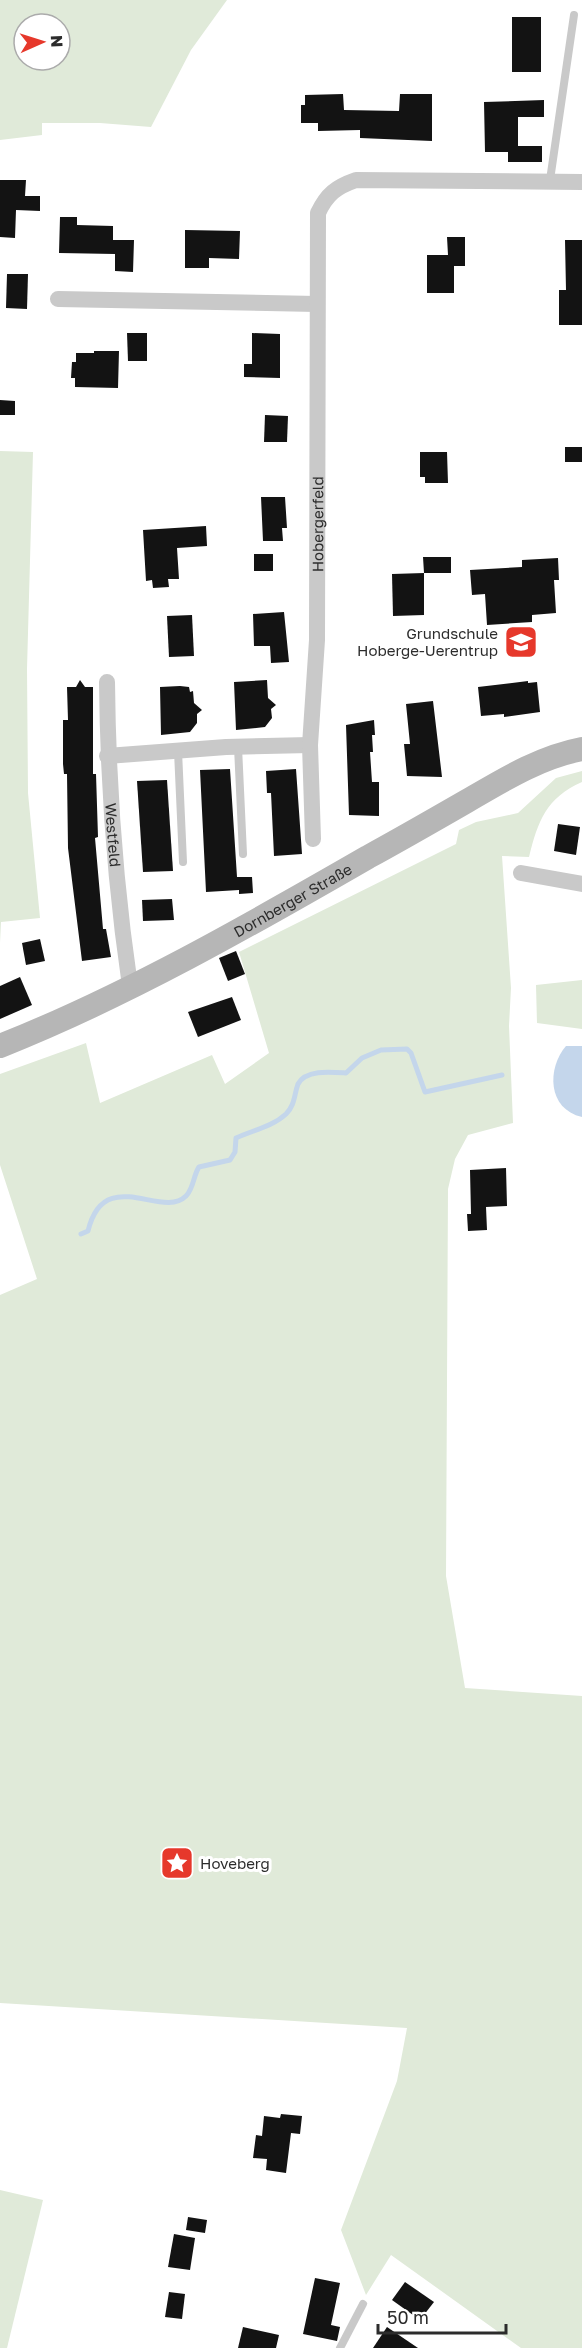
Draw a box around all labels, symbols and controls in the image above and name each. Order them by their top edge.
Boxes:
north arrow [12,12,72,72]
text: N [47,35,67,48]
street label: Hobergerfeld [308,476,326,572]
place label: Grundschule Hoberge-Uerentrup [357,624,498,659]
school or university icon: Grundschule Hoberge-Uerentrup [503,624,539,660]
street label: Westfeld [102,802,125,868]
street label: Dornberger Straße [230,859,355,940]
place icon: Hoveberg [159,1845,195,1881]
place label: Hoveberg [200,1854,270,1872]
scale bar [378,2297,506,2335]
text: 50 m [387,2306,429,2328]

